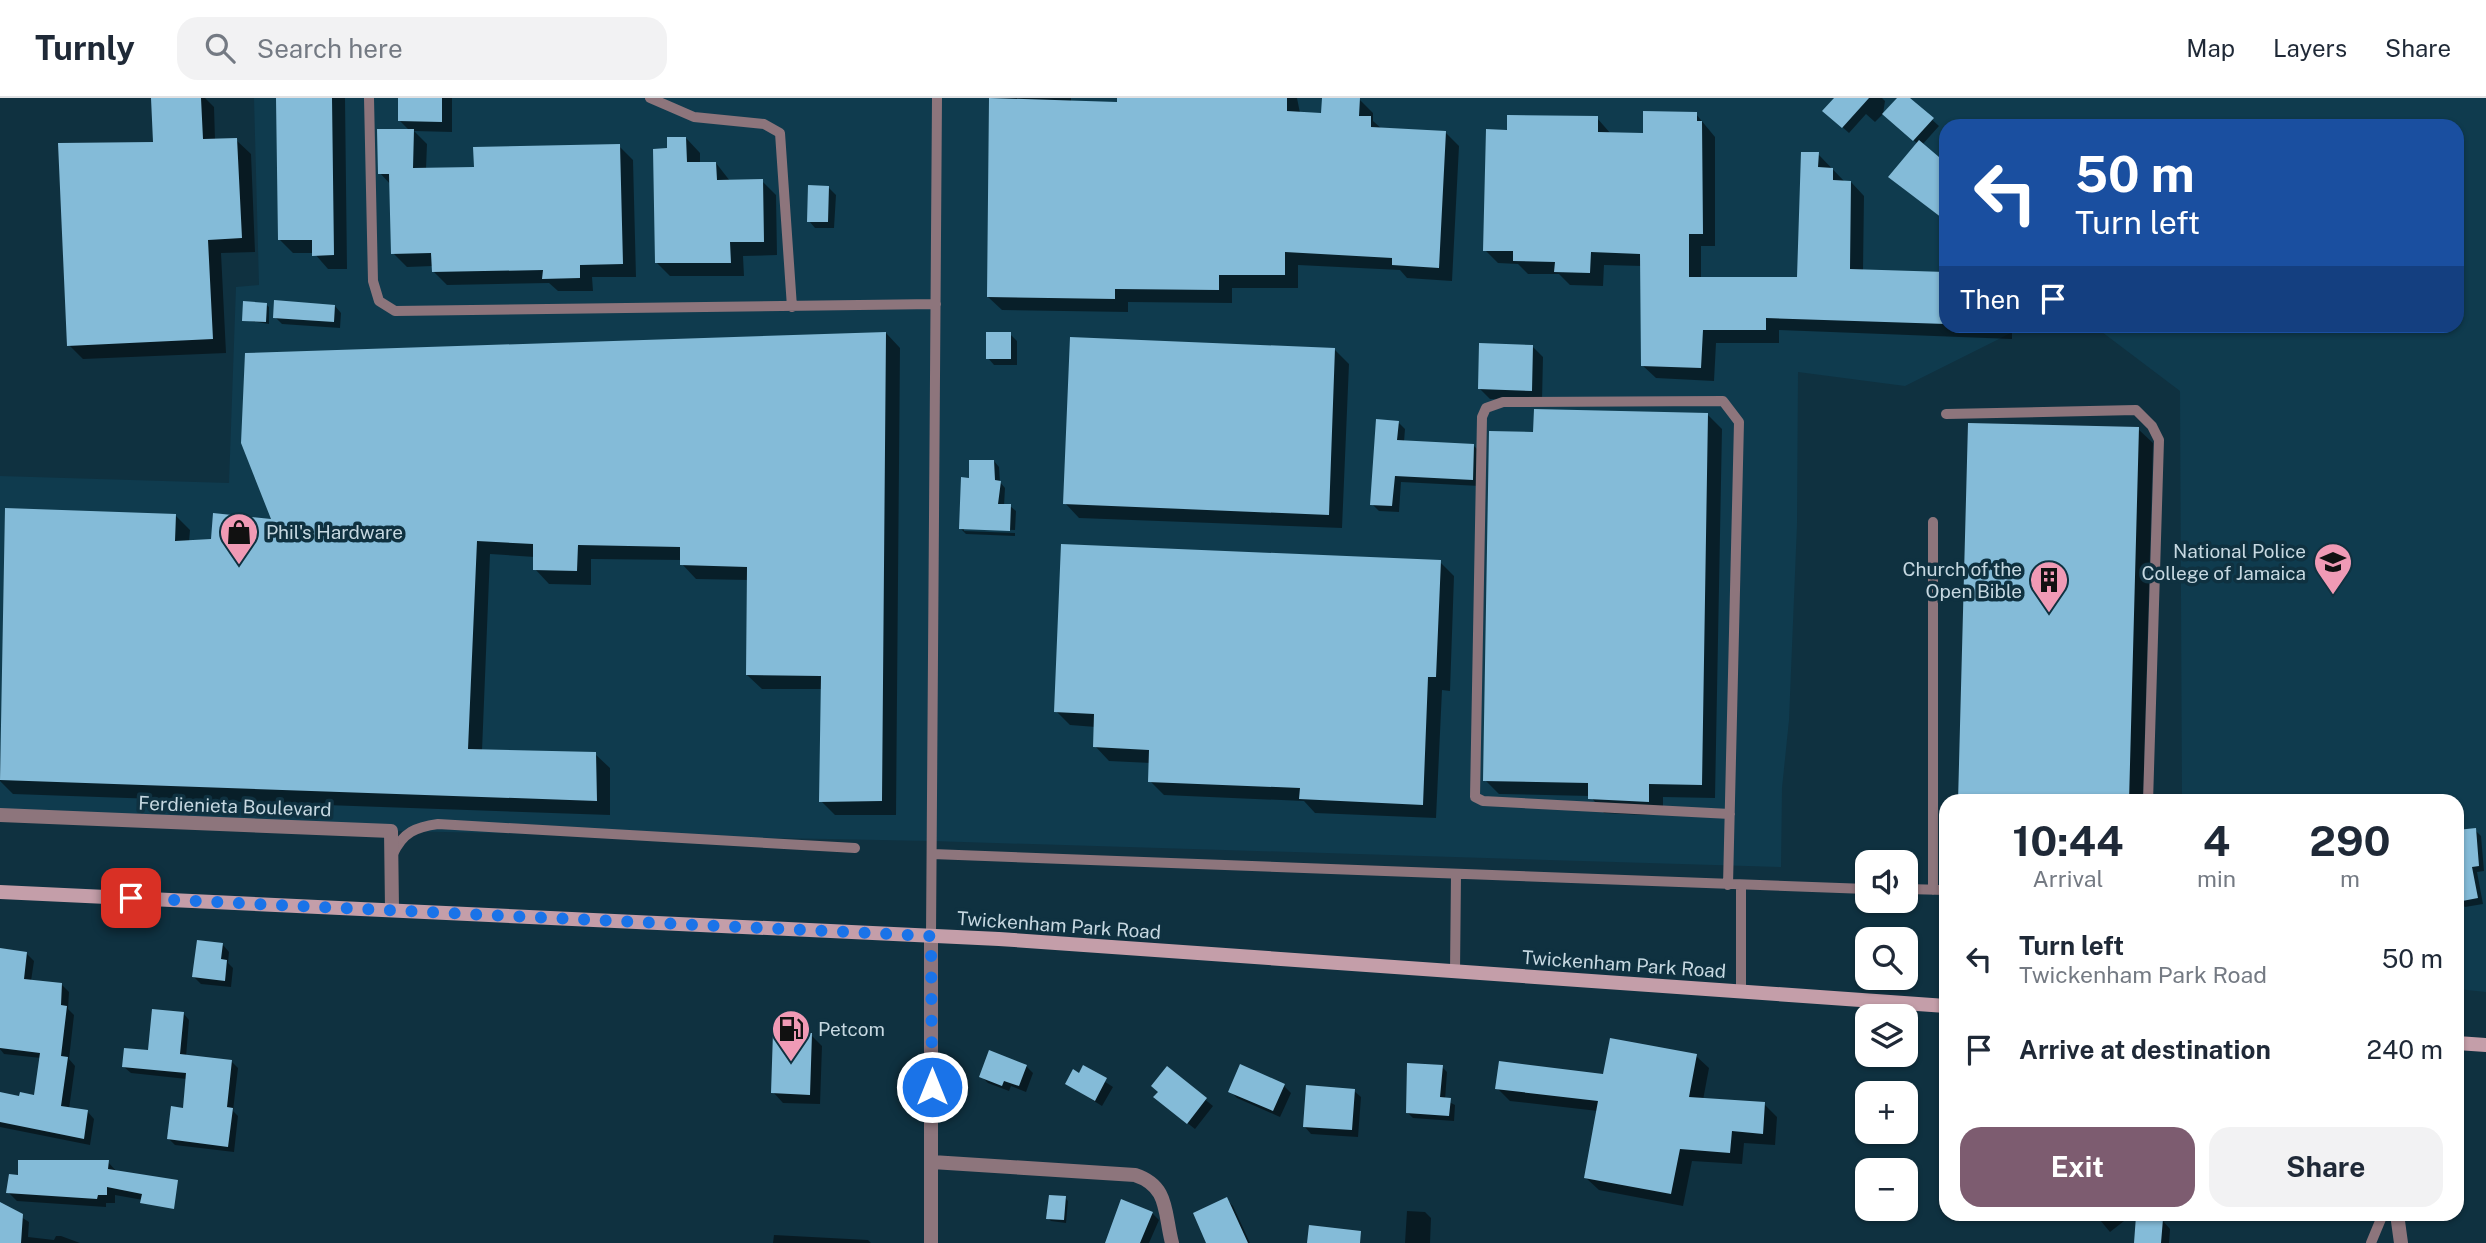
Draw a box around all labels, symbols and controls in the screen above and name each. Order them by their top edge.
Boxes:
search box [177,17,667,80]
text: Turnly [35,29,135,67]
icon: search [201,29,239,67]
text: Search here [257,33,403,64]
text: Map [2186,34,2235,62]
text: Layers [2273,34,2347,62]
text: Share [2385,34,2451,62]
text: 50 m [2075,145,2195,203]
icon: left [1960,147,2051,238]
text: Turn left [2075,204,2200,241]
icon: arrive [2034,280,2072,318]
text: Then [1960,284,2020,315]
shop icon: Phil's Hardware [218,511,260,566]
place label: Phil's Hardware [266,521,403,543]
place label: National Police College of Jamaica [2142,540,2306,584]
school or university icon: National Police College of Jamaica [2312,541,2354,596]
place label: Church of the Open Bible [1902,558,2022,602]
building icon: Church of the Open Bible [2028,559,2070,614]
street label: Ferdienieta Boulevard [138,792,332,820]
text: 10:44 [2012,816,2124,865]
text: 4 [2203,816,2230,865]
text: 290 [2309,816,2391,865]
map controls [1855,850,1918,1221]
button: sound [1855,850,1918,913]
text: Arrival [2032,865,2104,892]
text: min [2197,865,2236,892]
text: m [2340,865,2360,892]
pin [101,868,161,928]
icon: arrive [112,879,150,917]
street label: Twickenham Park Road [956,907,1162,943]
button: search [1855,927,1918,990]
text: Turn left [2019,930,2124,961]
icon: left [1960,940,1998,978]
text: 50 m [2382,943,2443,974]
street label: Twickenham Park Road [1521,946,1727,982]
text: Twickenham Park Road [2019,961,2267,988]
button: layers [1855,1004,1918,1067]
fuel station icon: Petcom [770,1008,812,1063]
place label: Petcom [818,1018,885,1040]
icon: arrive [1960,1031,1998,1069]
text: Arrive at destination [2019,1034,2271,1065]
text: 240 m [2366,1034,2443,1065]
position arrow [895,1050,969,1124]
button: + [1855,1081,1918,1144]
button: Exit [1960,1127,2195,1207]
button: Share [2209,1127,2443,1207]
button: − [1855,1158,1918,1221]

